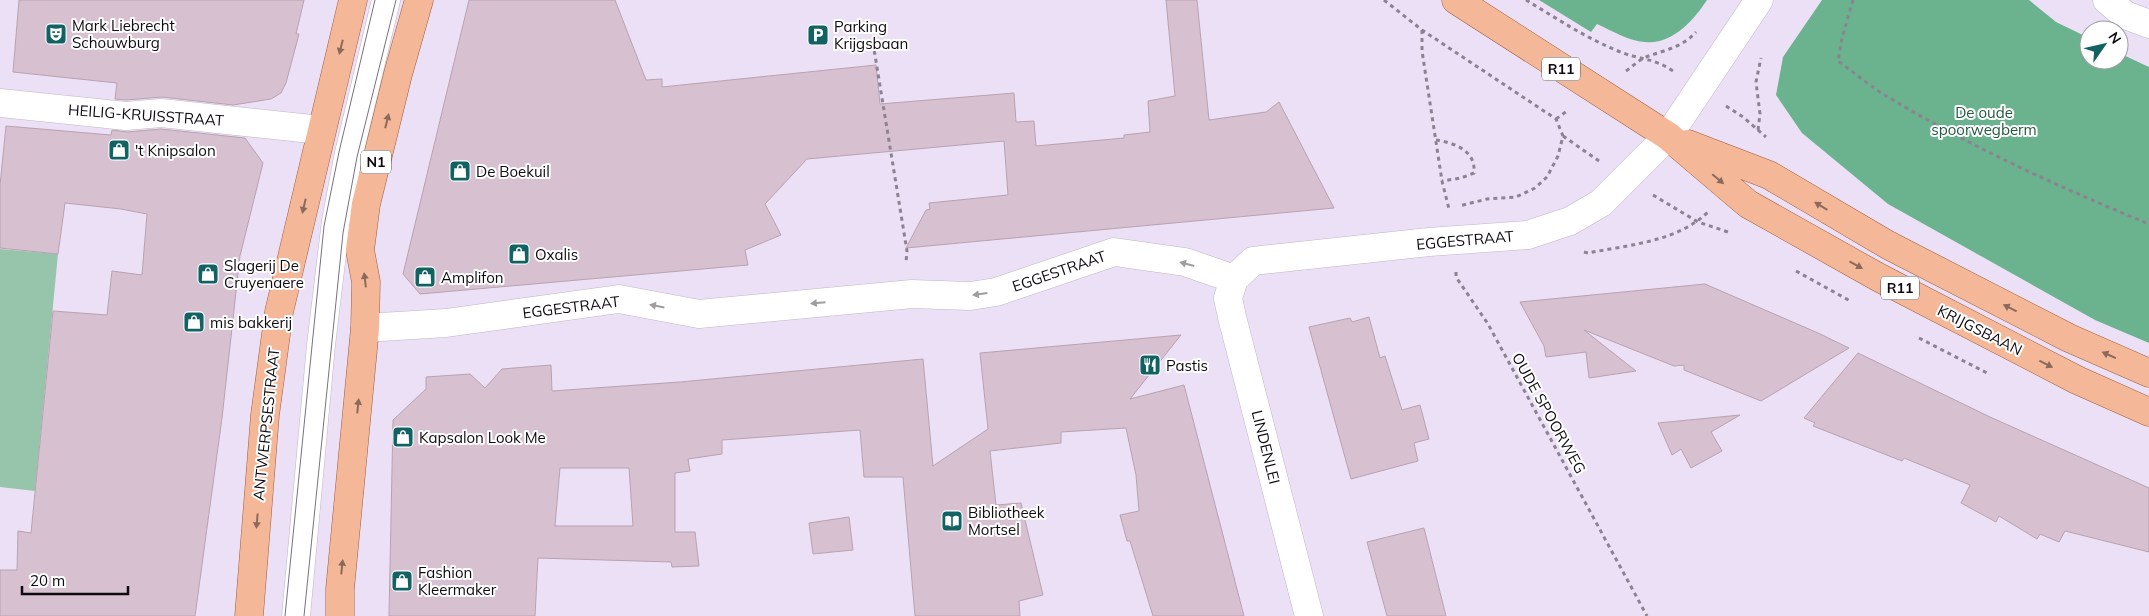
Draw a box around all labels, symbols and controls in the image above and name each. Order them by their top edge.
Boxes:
place label: Mark Liebrecht Schouwburg [72,16,175,52]
place label: Parking Krijgsbaan [834,17,908,53]
north arrow [2079,20,2129,70]
theatre icon: Mark Liebrecht Schouwburg [44,22,68,46]
parking icon: Parking Krijgsbaan [806,23,830,47]
text: N [2104,28,2125,47]
one-way arrow [337,40,345,55]
road number: R11 [1542,58,1580,80]
street label: HEILIG-KRUISSTRAAT [67,100,225,130]
park label: De oude spoorwegberm [1931,103,2037,139]
one-way arrow [383,113,391,128]
shop icon: 't Knipsalon [107,138,131,162]
place label: 't Knipsalon [135,141,216,160]
road number: N1 [361,150,391,173]
shop icon: De Boekuil [448,159,472,183]
place label: De Boekuil [476,162,550,181]
one-way arrow [1712,173,1724,185]
one-way arrow [300,198,308,213]
one-way arrow [1815,201,1828,210]
street label: EGGESTRAAT [1415,226,1515,254]
shop icon: Oxalis [507,242,531,266]
place label: Oxalis [535,245,578,264]
street label: EGGESTRAAT [1010,246,1108,296]
place label: Slagerij De Cruyenaere [224,256,304,292]
one-way arrow [1180,259,1195,267]
one-way arrow [1849,260,1863,269]
shop icon: Slagerij De Cruyenaere [196,262,220,286]
shop icon: Amplifon [413,265,437,289]
place label: Amplifon [441,268,504,287]
one-way arrow [361,271,369,287]
road number: R11 [1881,276,1919,300]
one-way arrow [972,291,988,299]
street label: EGGESTRAAT [521,292,621,322]
one-way arrow [810,299,826,307]
street label: KRIJGSBAAN [1935,301,2025,359]
one-way arrow [649,302,665,310]
one-way arrow [2003,304,2017,312]
shop icon: mis bakkerij [182,310,206,334]
place label: mis bakkerij [210,313,292,332]
street label: ANTWERPSESTRAAT [249,347,283,501]
street label: OUDE SPOORWEG [1508,349,1590,477]
one-way arrow [2102,351,2116,359]
restaurant icon: Pastis [1138,353,1162,377]
place label: Pastis [1166,356,1208,375]
one-way arrow [2039,360,2054,368]
one-way arrow [354,397,362,413]
street label: LINDENLEI [1248,408,1284,486]
shop icon: Kapsalon Look Me [391,425,415,449]
place label: Kapsalon Look Me [419,428,546,447]
place label: Bibliotheek Mortsel [968,503,1045,539]
library icon: Bibliotheek Mortsel [940,509,964,533]
one-way arrow [252,514,260,530]
one-way arrow [338,559,346,575]
place label: Fashion Kleermaker [418,563,497,599]
scale bar [22,564,129,596]
shop icon: Fashion Kleermaker [390,569,414,593]
text: 20 m [30,571,65,590]

